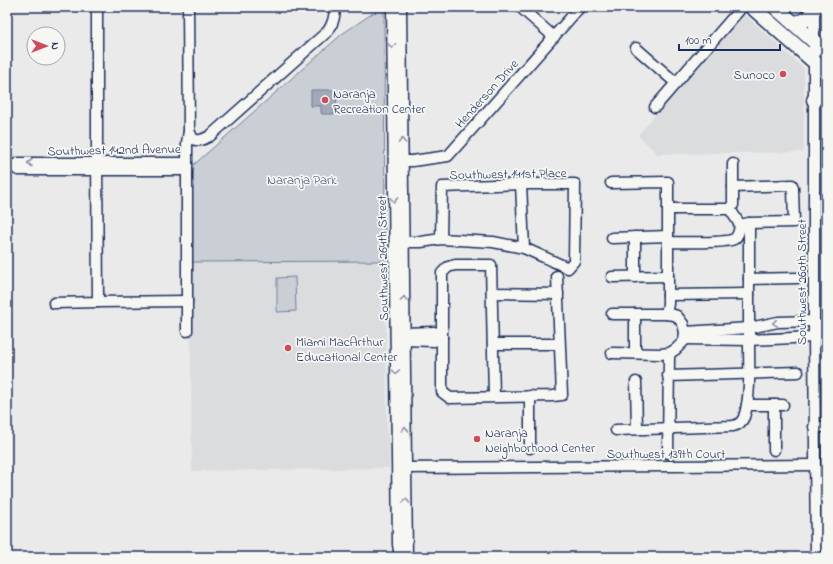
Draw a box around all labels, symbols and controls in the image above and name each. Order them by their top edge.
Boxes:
north arrow [26,26,66,66]
scale bar [679,26,780,52]
text: 100 m [685,32,712,50]
text: N [47,42,63,50]
one-way arrow [388,43,397,49]
street label: Henderson Drive [451,55,523,133]
place label: Sunoco [734,66,775,85]
marker: Sunoco [778,69,788,79]
place label: Naranja Recreation Center [333,85,426,119]
marker: Naranja Recreation Center [320,95,330,105]
one-way arrow [398,138,406,144]
street label: Southwest 142nd Avenue [47,140,181,161]
one-way arrow [27,159,33,167]
street label: Southwest 141st Place [449,164,567,185]
park label: Naranja Park [267,171,337,190]
street label: Southwest 264th Street [373,194,394,321]
one-way arrow [390,197,398,203]
street label: Southwest 260th Street [793,218,812,345]
one-way arrow [400,296,408,302]
one-way arrow [772,318,778,327]
place label: Miami MacArthur Educational Center [296,333,398,367]
marker: Miami MacArthur Educational Center [283,343,293,353]
one-way arrow [392,369,400,375]
place label: Naranja Neighborhood Center [485,424,596,459]
one-way arrow [401,426,409,432]
marker: Naranja Neighborhood Center [472,434,482,444]
street label: Southwest 139th Court [607,445,726,464]
one-way arrow [402,498,410,504]

